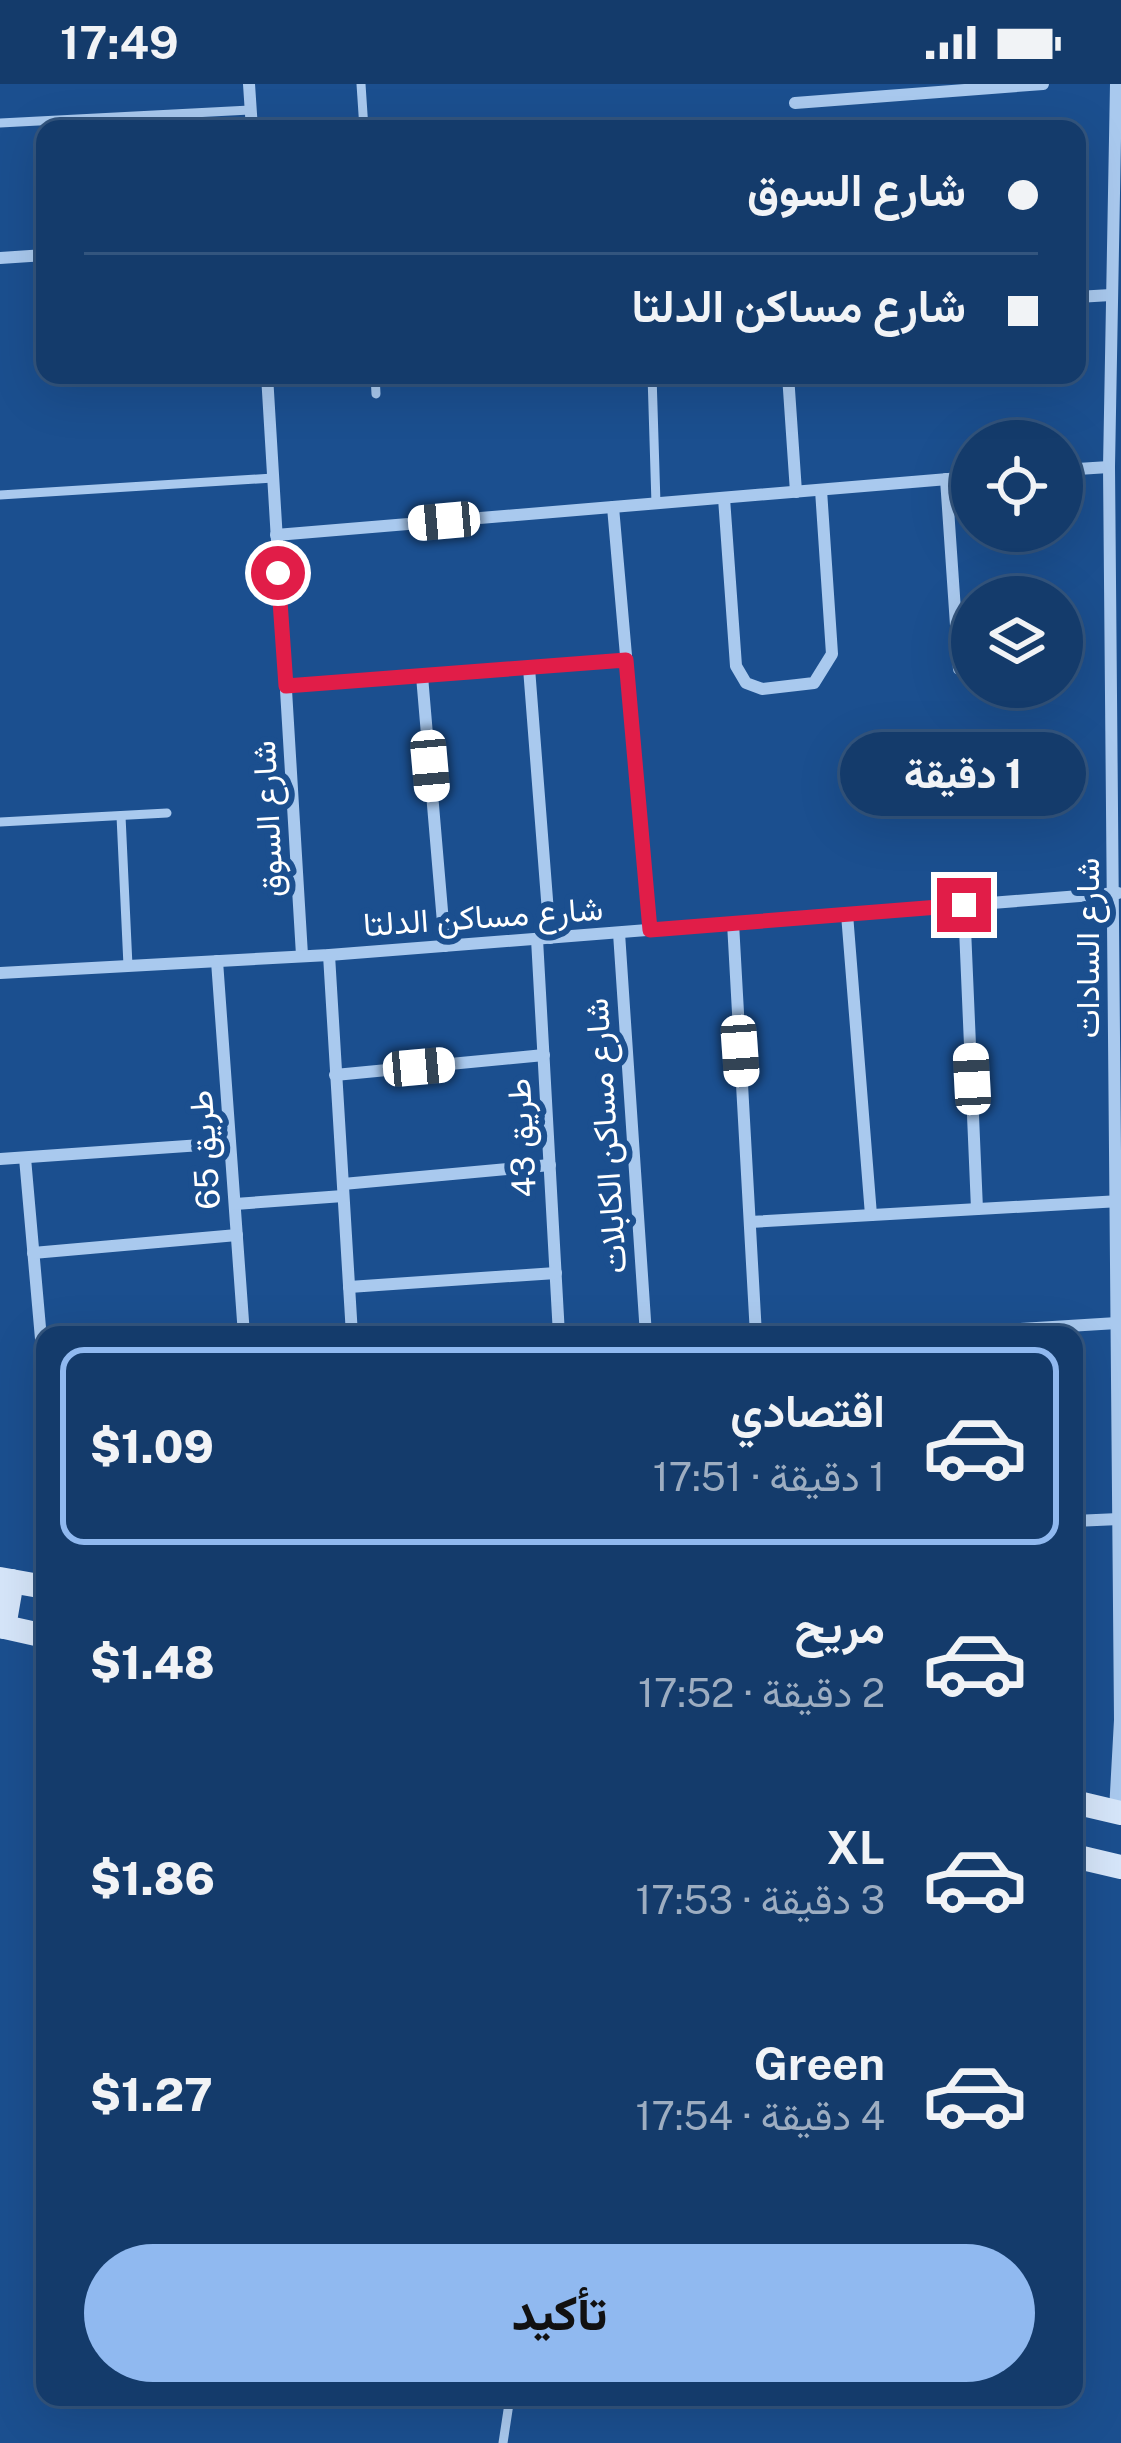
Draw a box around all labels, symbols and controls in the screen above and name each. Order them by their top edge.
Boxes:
text: 17:49 [60,16,179,69]
text: شارع السوق [747,163,966,216]
text: شارع مساكن الدلتا [632,279,966,332]
map controls [951,420,1083,708]
button: locate [951,420,1083,552]
car [407,500,481,542]
route start [251,546,305,600]
button: layers [951,576,1083,708]
car [409,729,451,803]
callout: 1 دقيقة [841,731,1087,815]
street label: شارع السوق [244,739,294,898]
text: 1 دقيقة [904,751,1022,797]
street label: شارع السادات [1068,858,1110,1038]
route end [937,878,991,932]
street label: شارع مساكن الدلتا [362,889,605,947]
street label: شارع مساكن الكابلات [576,997,638,1275]
car [720,1014,760,1088]
car [952,1042,992,1116]
car [382,1046,456,1088]
street label: طريق 43 [499,1077,545,1199]
street label: طريق 65 [181,1089,229,1211]
text: اقتصادي [730,1384,885,1437]
icon: car [921,1392,1029,1500]
text: $1.09 [90,1420,214,1473]
text: 1 دقيقة · 17:51 [653,1454,885,1500]
text: مريح [794,1600,885,1653]
icon: car [921,1608,1029,1716]
text: $1.48 [90,1636,215,1689]
text: 2 دقيقة · 17:52 [638,1670,885,1716]
text: XL [827,1821,885,1874]
icon: car [921,1824,1029,1932]
text: $1.86 [90,1852,215,1905]
text: 3 دقيقة · 17:53 [635,1877,885,1923]
text: Green [754,2037,885,2090]
icon: car [921,2040,1029,2148]
text: $1.27 [90,2068,213,2121]
text: 4 دقيقة · 17:54 [636,2093,885,2139]
button: تأكيد [84,2244,1035,2382]

